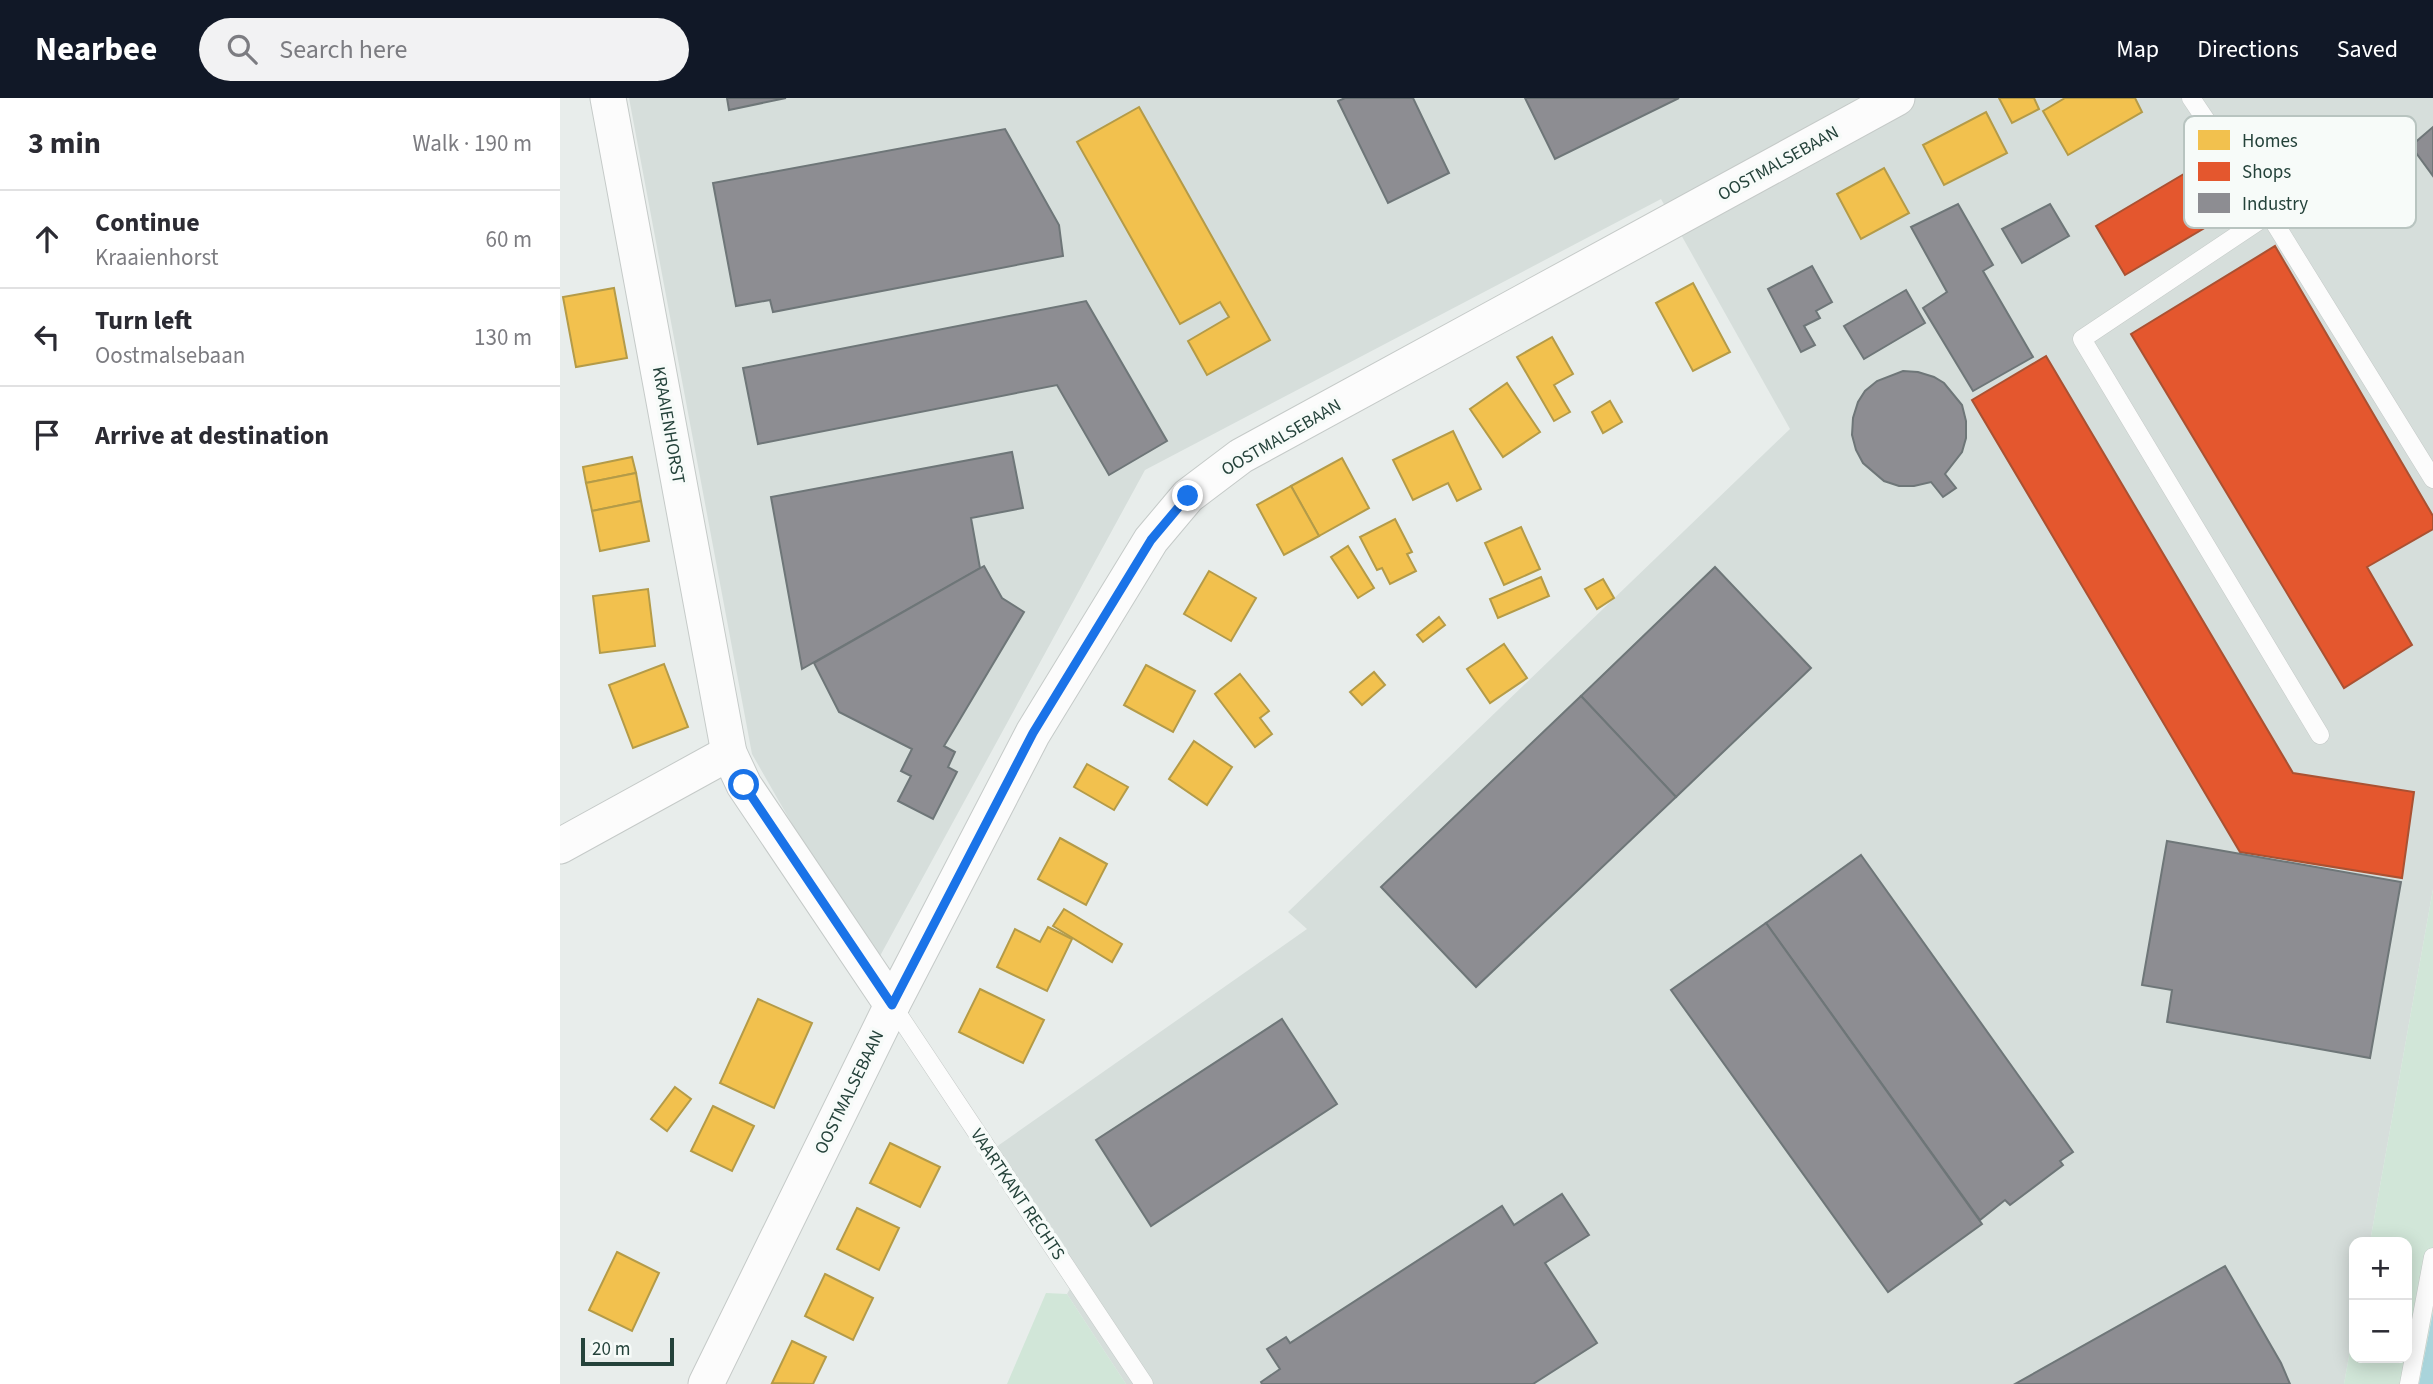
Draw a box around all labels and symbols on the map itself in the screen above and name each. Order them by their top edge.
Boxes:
legend [2184,116,2416,228]
street label: OOSTMALSEBAAN [1713,120,1843,207]
text: Homes [2242,128,2298,155]
text: Shops [2242,159,2291,186]
text: Industry [2242,191,2308,218]
street label: KRAAIENHORST [646,365,691,486]
street label: OOSTMALSEBAAN [1217,393,1346,482]
route end [1172,480,1203,511]
route start [728,769,759,800]
street label: OOSTMALSEBAAN [809,1026,890,1158]
street label: VAARTKANT RECHTS [964,1124,1071,1265]
scale bar [581,1335,674,1367]

